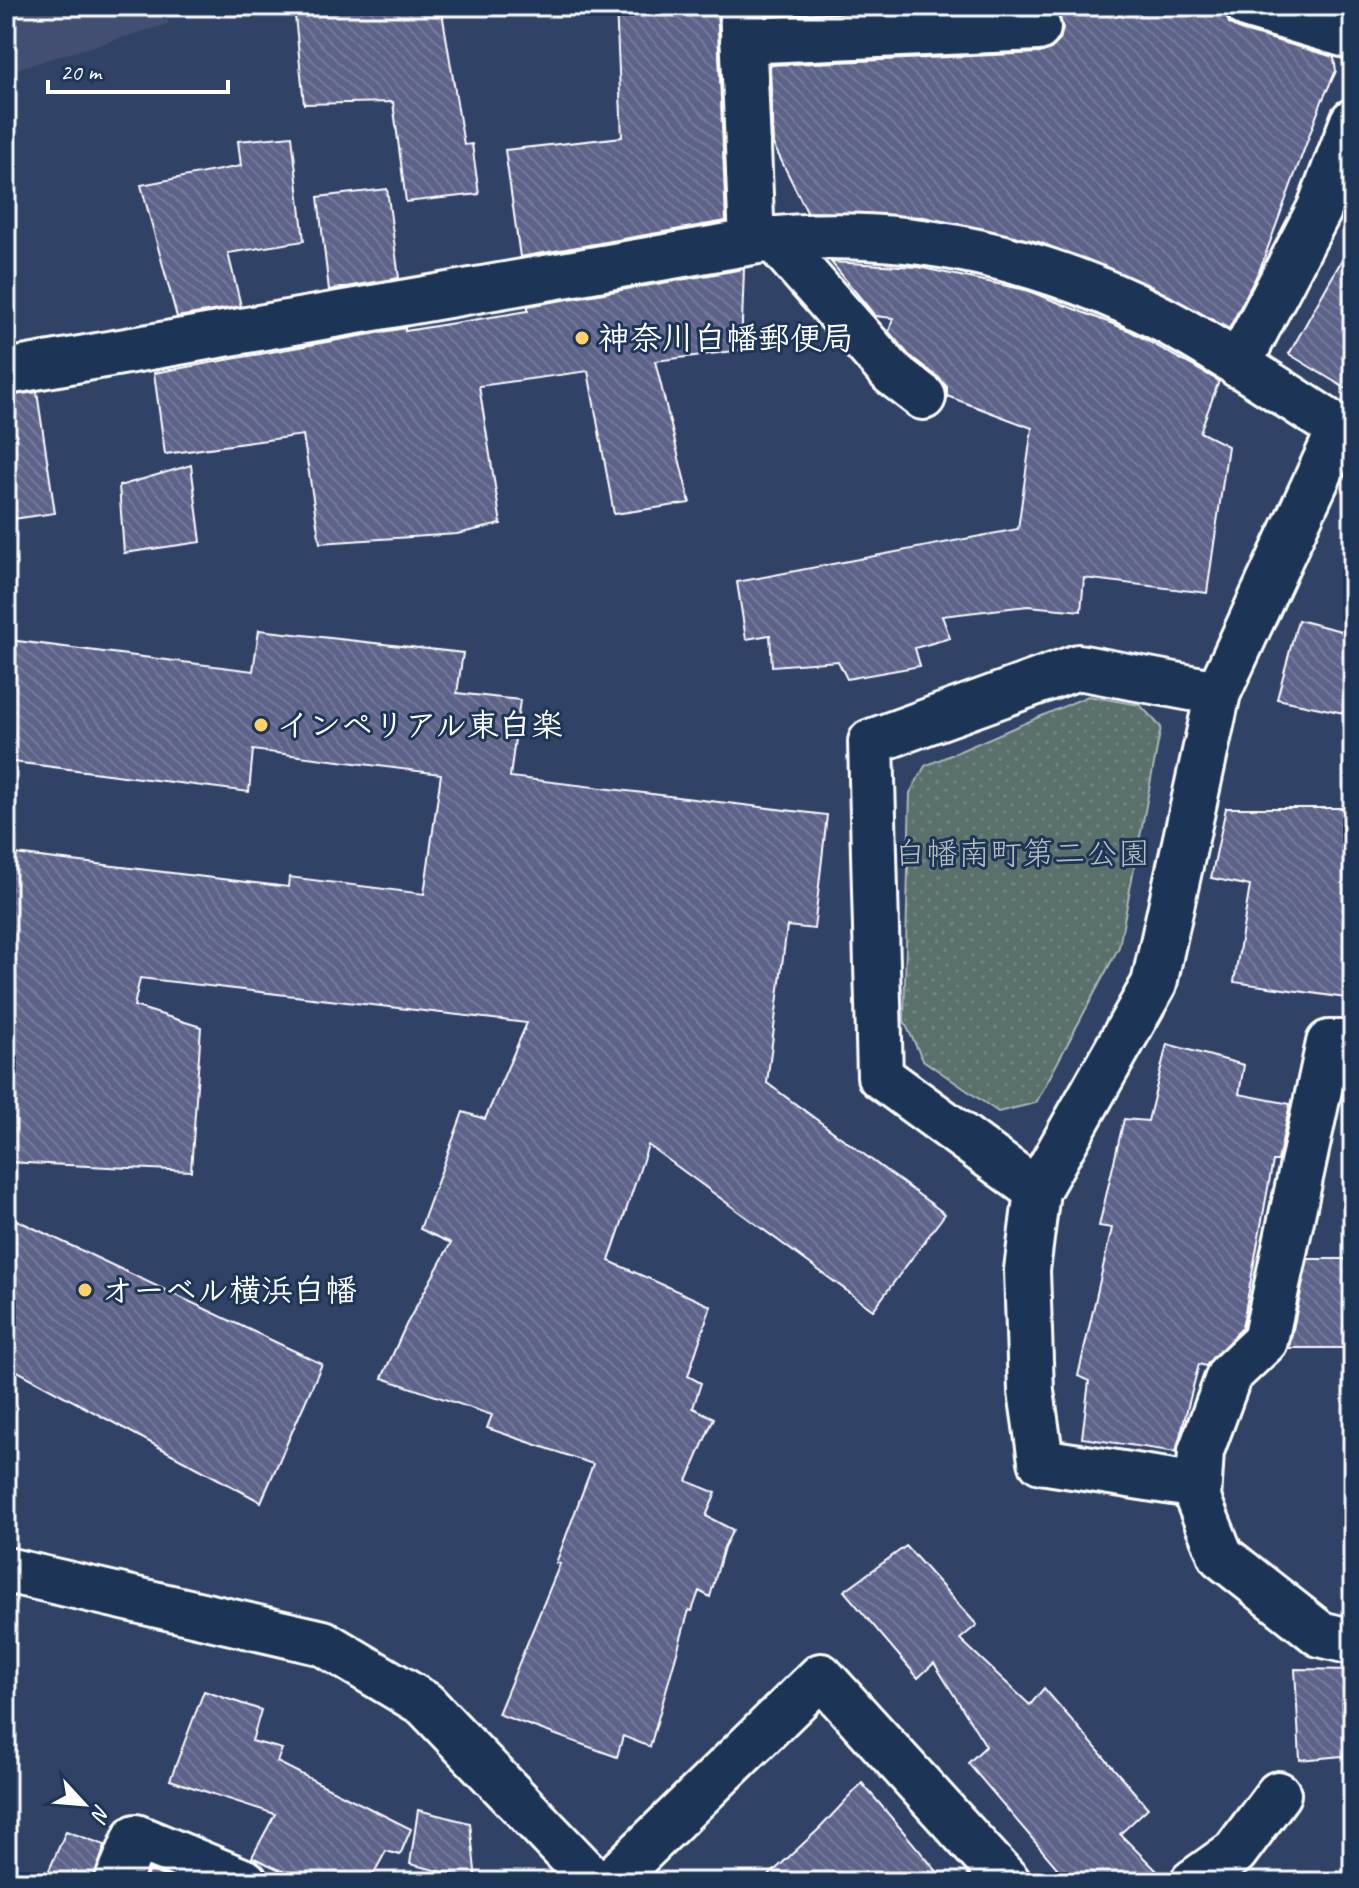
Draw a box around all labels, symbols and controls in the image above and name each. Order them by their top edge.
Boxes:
scale bar [48,44,228,94]
text: 20 m [60,57,103,87]
place label: 神奈川白幡郵便局 [598,318,854,359]
marker: 神奈川白幡郵便局 [573,329,591,347]
place label: インペリアル東白楽 [277,705,563,746]
marker: インペリアル東白楽 [252,716,270,734]
park label: 白幡南町第二公園 [894,833,1150,874]
place label: オーベル横浜白幡 [101,1270,357,1311]
marker: オーベル横浜白幡 [76,1281,94,1299]
north arrow [44,1764,124,1844]
text: N [84,1800,117,1828]

